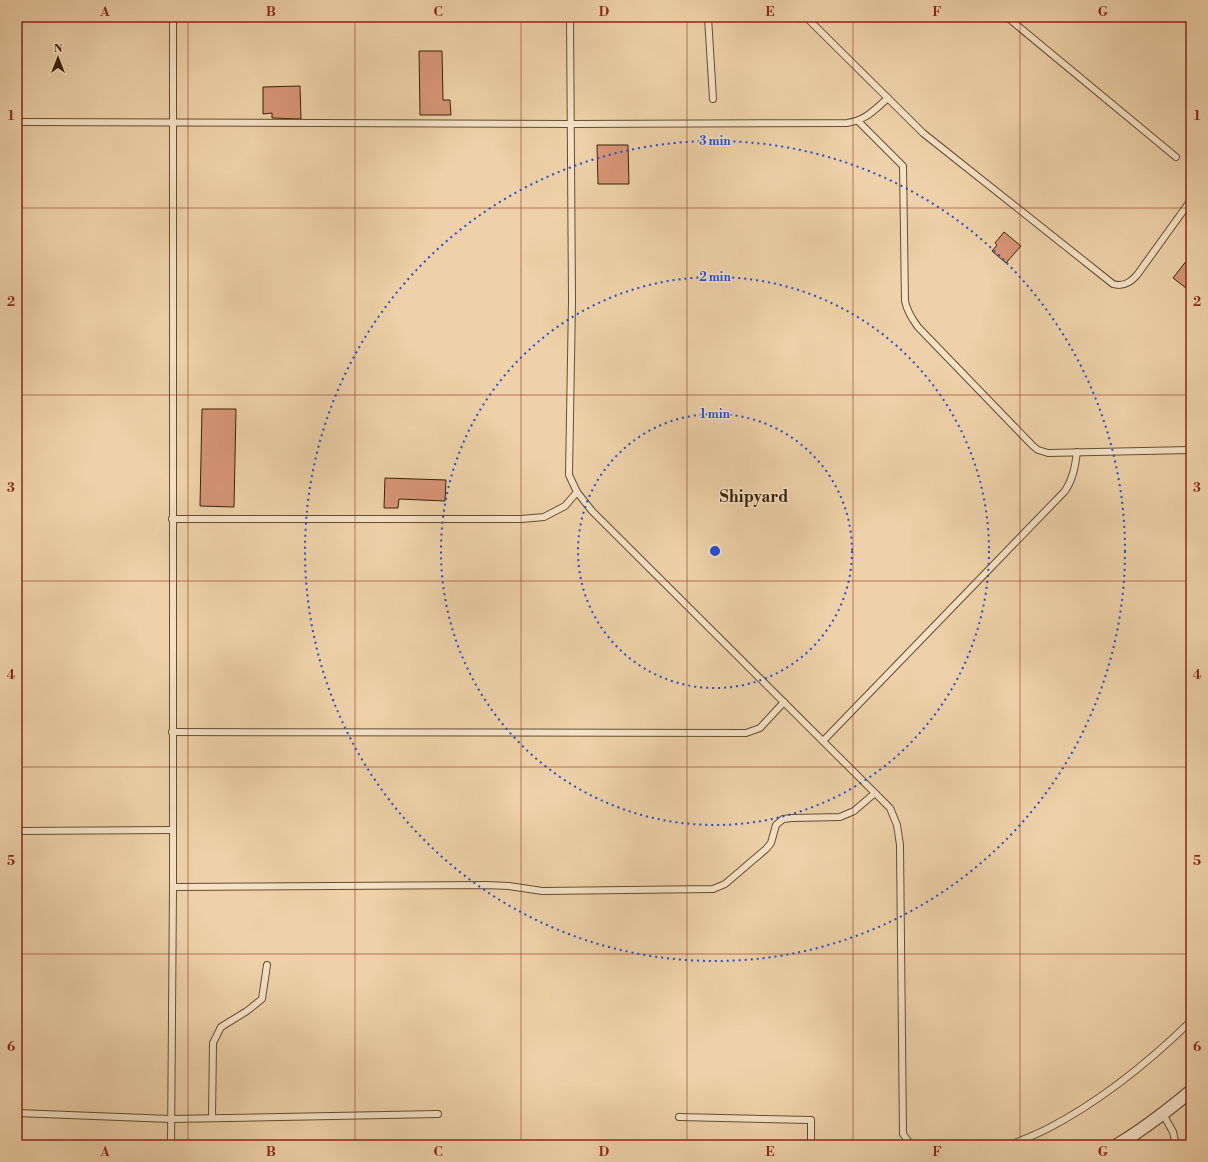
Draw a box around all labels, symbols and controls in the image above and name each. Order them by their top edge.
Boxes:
text: A [99,4,110,20]
text: B [266,4,276,20]
text: C [433,4,443,20]
text: D [599,4,609,20]
text: E [765,4,775,20]
text: F [932,4,942,20]
text: G [1098,4,1109,20]
north arrow [38,38,78,78]
text: N [54,42,63,56]
text: 1 [8,108,15,124]
text: 1 [1194,108,1201,124]
text: 3 min [699,134,731,149]
text: 2 min [699,270,731,285]
text: 2 [7,294,15,310]
text: 2 [1193,294,1201,310]
text: 1 min [700,407,731,422]
text: 3 [7,480,15,496]
text: 3 [1193,480,1201,496]
district label: Shipyard [720,487,788,507]
centre of rings [708,544,722,558]
text: 4 [7,667,16,683]
text: 4 [1193,667,1202,683]
text: 5 [7,853,15,869]
text: 5 [1193,853,1201,869]
text: 6 [7,1039,15,1055]
text: 6 [1193,1039,1201,1055]
text: A [99,1144,110,1160]
text: B [266,1144,276,1160]
text: C [433,1144,443,1160]
text: D [599,1144,609,1160]
text: E [765,1144,775,1160]
text: F [932,1144,942,1160]
text: G [1098,1144,1109,1160]

